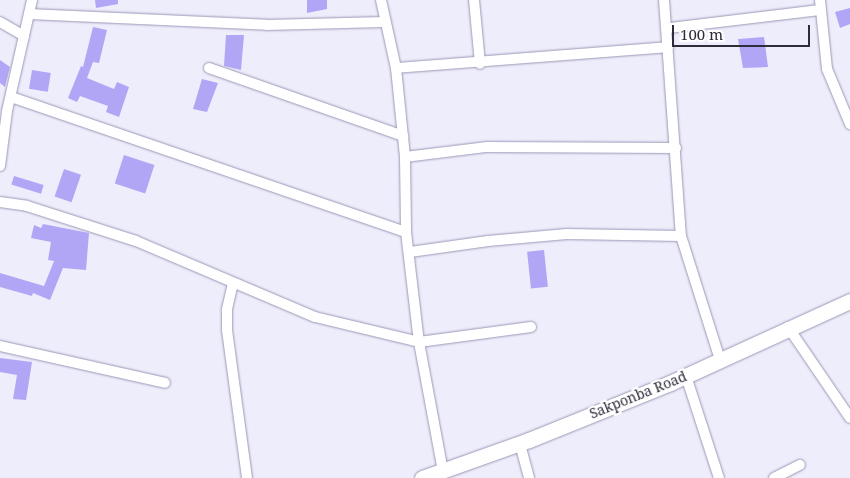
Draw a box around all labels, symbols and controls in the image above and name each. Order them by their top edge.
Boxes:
scale bar [675,15,812,47]
text: 100 m [680,24,723,44]
street label: Sakponba Road [587,368,689,422]

